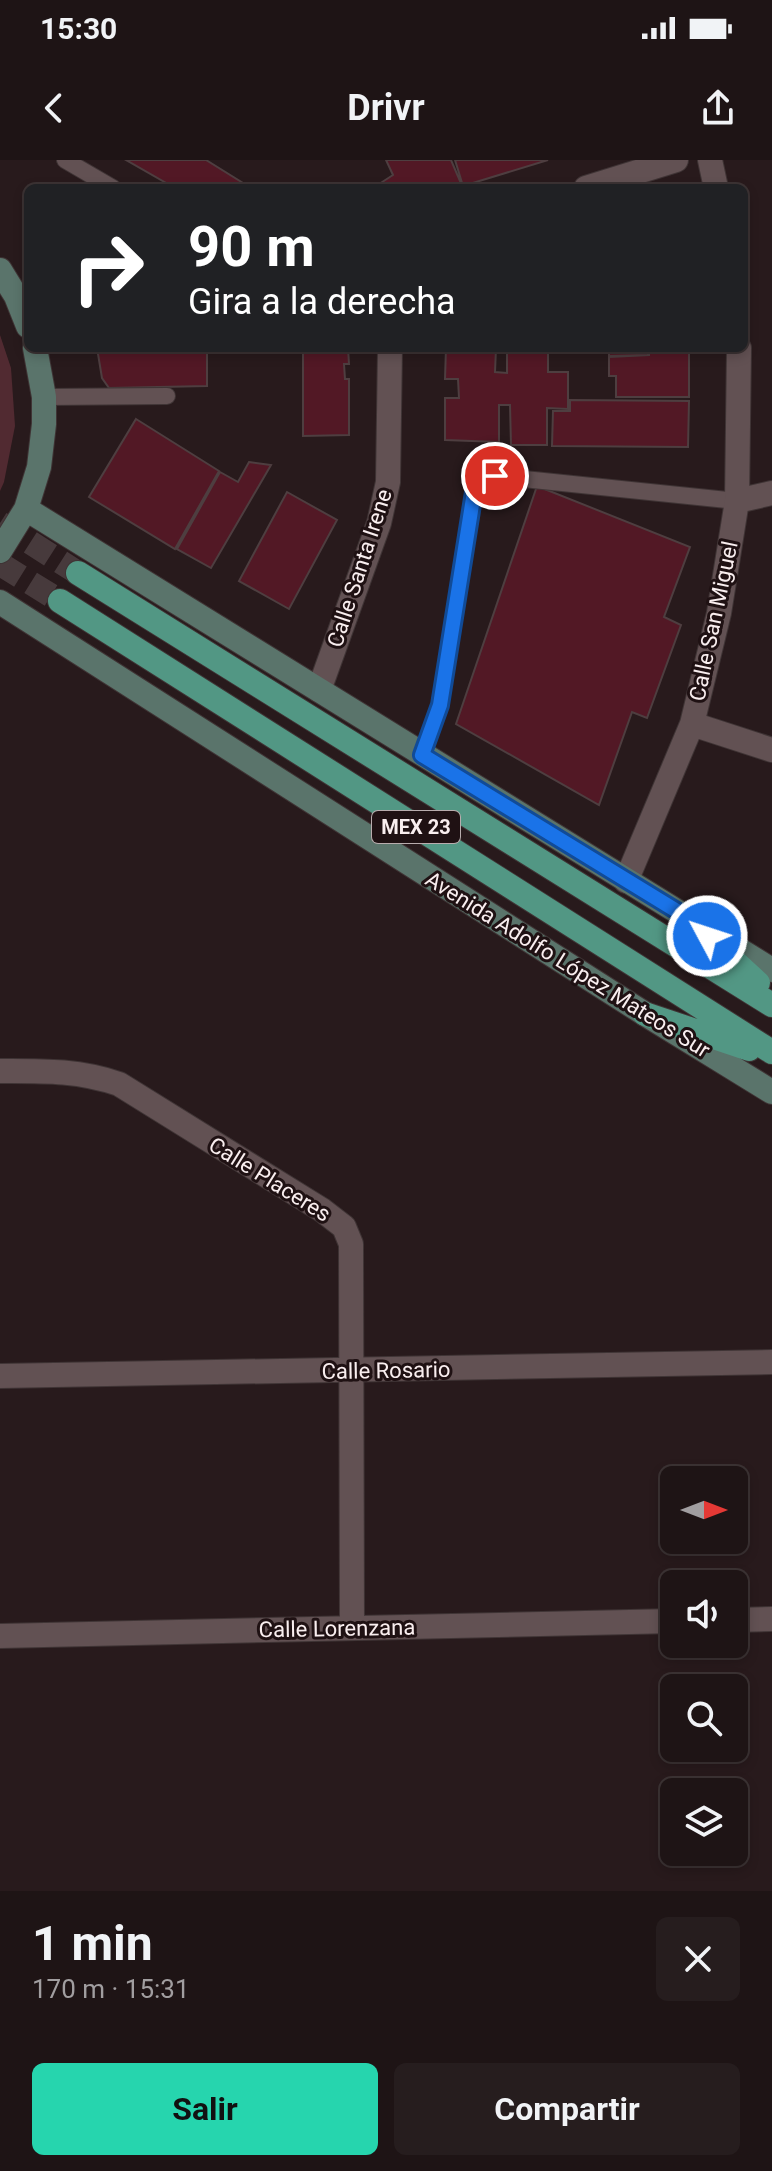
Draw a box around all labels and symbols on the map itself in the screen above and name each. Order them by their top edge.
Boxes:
pin [461,442,529,510]
street label: Calle Santa Irene [322,486,397,650]
street label: Calle San Miguel [684,539,743,703]
road number: MEX 23 [372,811,460,843]
street label: Avenida Adolfo López Mateos Sur [421,866,715,1063]
position arrow [665,894,749,978]
street label: Calle Placeres [204,1132,335,1227]
street label: Calle Rosario [321,1357,451,1384]
north arrow [660,1466,748,1554]
street label: Calle Lorenzana [259,1615,416,1642]

